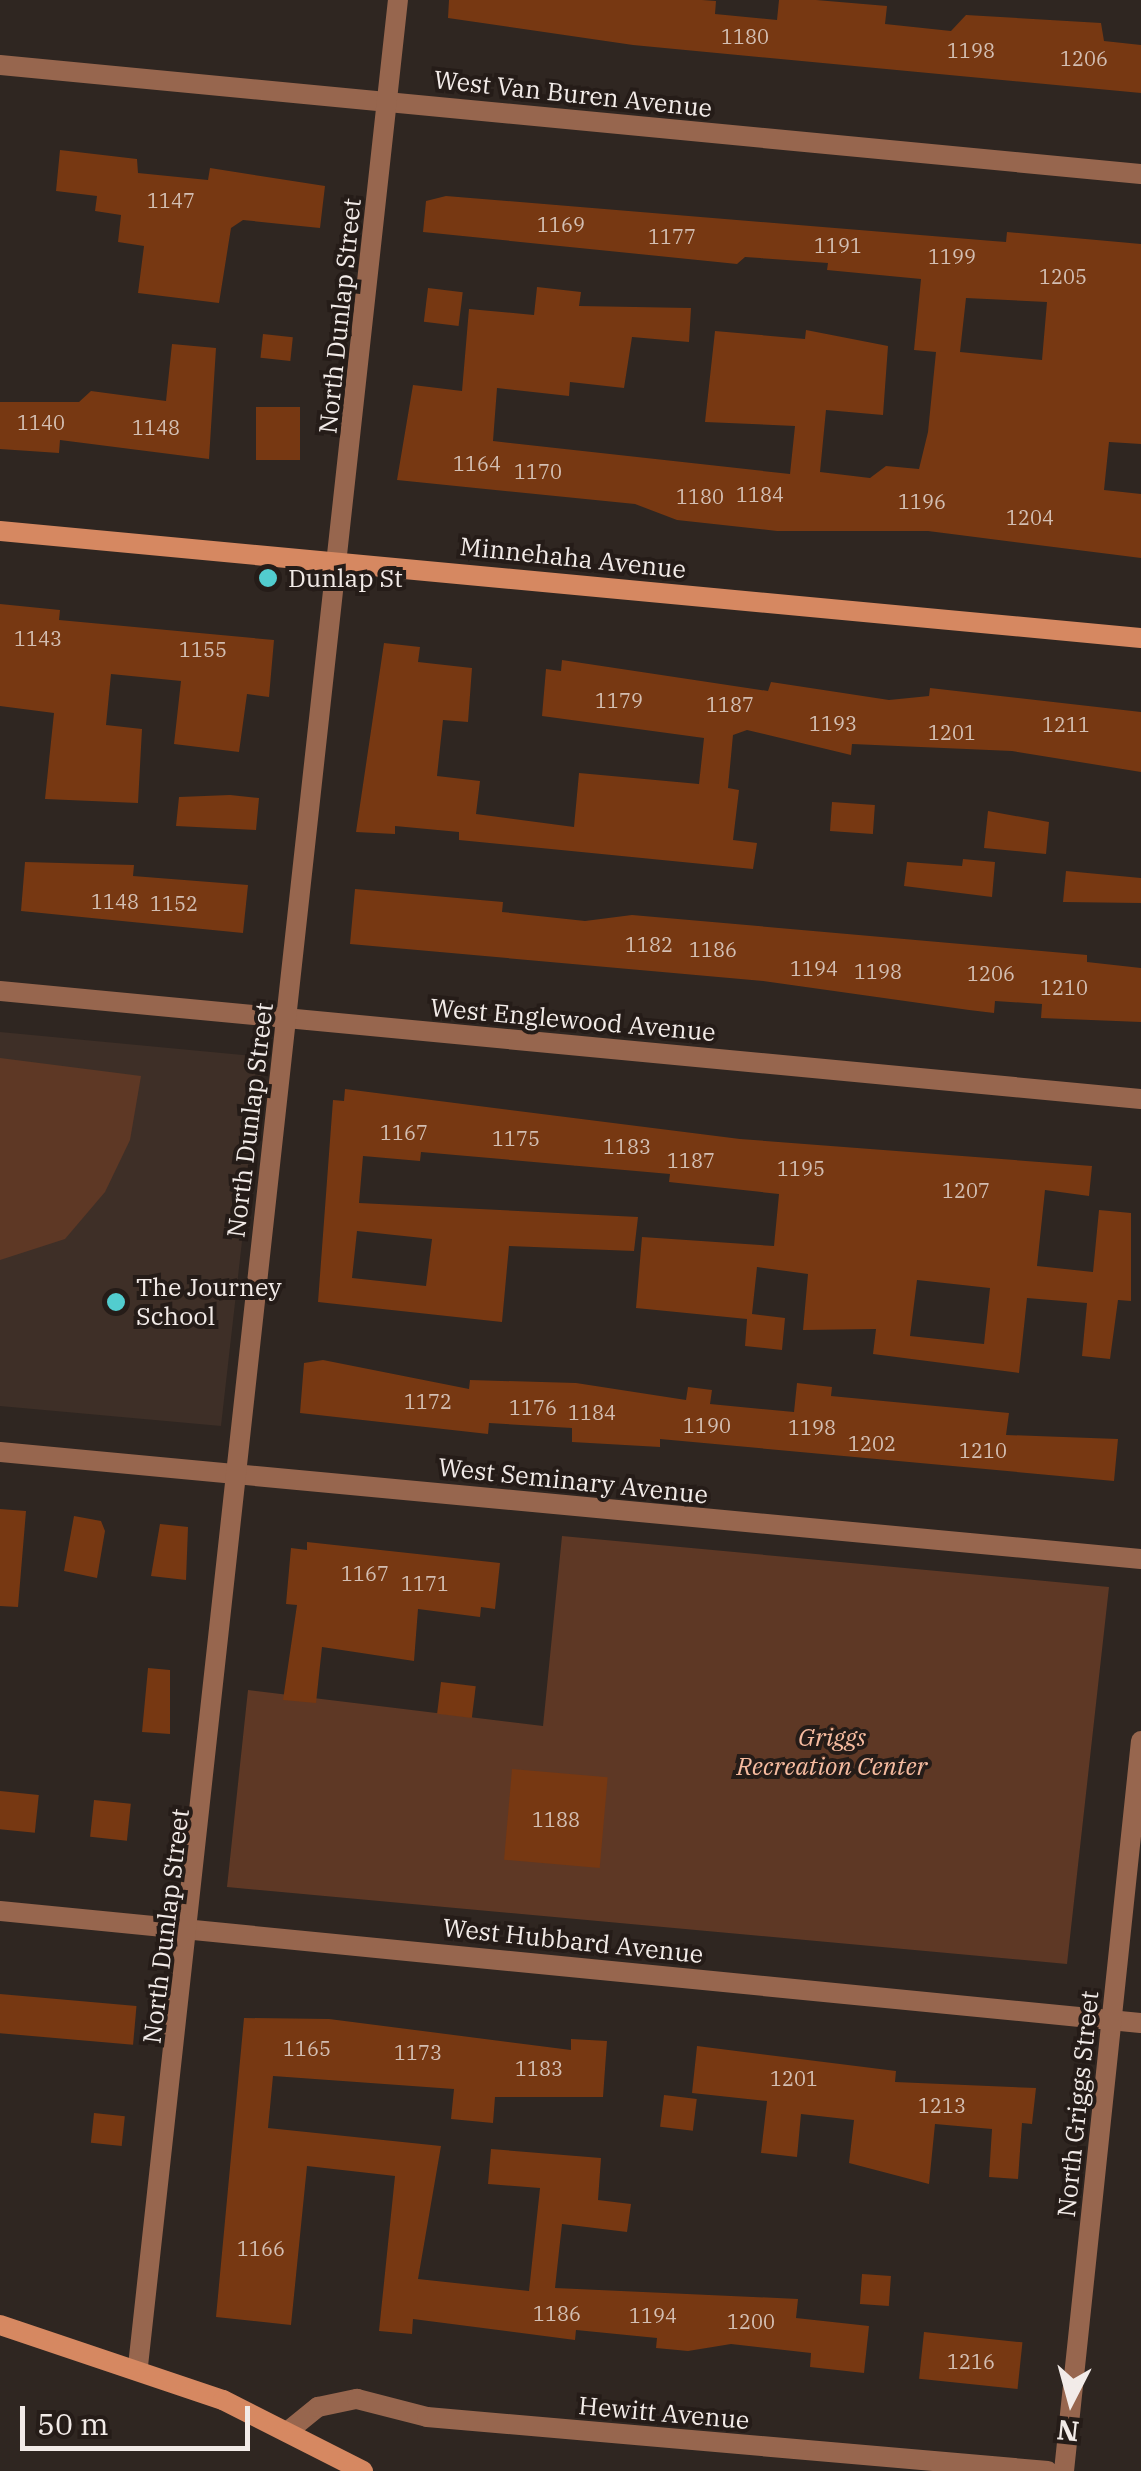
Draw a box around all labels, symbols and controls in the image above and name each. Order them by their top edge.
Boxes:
house number: 1180 [721,24,769,48]
house number: 1198 [947,38,995,62]
house number: 1206 [1060,46,1108,70]
street label: West Van Buren Avenue [432,64,714,124]
house number: 1147 [147,188,195,212]
street label: North Dunlap Street [313,197,367,435]
house number: 1169 [537,212,585,236]
house number: 1177 [648,224,696,248]
house number: 1191 [814,233,862,257]
house number: 1199 [928,244,976,268]
house number: 1205 [1039,264,1087,288]
house number: 1140 [17,410,65,434]
house number: 1148 [132,415,180,439]
house number: 1164 [453,451,501,475]
house number: 1170 [514,459,562,483]
house number: 1184 [736,482,784,506]
house number: 1180 [676,484,724,508]
house number: 1196 [898,489,946,513]
house number: 1204 [1006,505,1054,529]
street label: Minnehaha Avenue [458,531,688,585]
place label: Dunlap St [288,563,403,593]
marker: Dunlap St [257,567,279,589]
house number: 1143 [14,626,62,650]
house number: 1155 [179,637,227,661]
house number: 1179 [595,688,643,712]
house number: 1187 [706,692,754,716]
house number: 1193 [809,711,857,735]
house number: 1211 [1042,712,1090,736]
house number: 1201 [928,720,976,744]
house number: 1148 [91,889,139,913]
house number: 1152 [150,891,198,915]
house number: 1182 [625,932,673,956]
house number: 1186 [689,937,737,961]
house number: 1194 [790,956,838,980]
house number: 1198 [854,959,902,983]
house number: 1206 [967,961,1015,985]
house number: 1210 [1040,975,1088,999]
street label: West Englewood Avenue [429,993,717,1047]
street label: North Dunlap Street [221,1001,279,1239]
house number: 1167 [380,1120,428,1144]
house number: 1175 [492,1126,540,1150]
house number: 1183 [603,1134,651,1158]
house number: 1187 [667,1148,715,1172]
house number: 1195 [777,1156,825,1180]
house number: 1207 [942,1178,990,1202]
place label: The Journey School [136,1273,282,1332]
marker: The Journey School [105,1291,127,1313]
house number: 1172 [404,1389,452,1413]
house number: 1176 [509,1395,557,1419]
house number: 1184 [568,1400,616,1424]
house number: 1190 [683,1413,731,1437]
house number: 1198 [788,1415,836,1439]
house number: 1202 [848,1431,896,1455]
house number: 1210 [959,1438,1007,1462]
street label: West Seminary Avenue [436,1452,710,1510]
house number: 1167 [341,1561,389,1585]
house number: 1171 [401,1571,449,1595]
park label: Griggs Recreation Center [736,1723,928,1782]
street label: North Dunlap Street [137,1807,195,2045]
house number: 1188 [532,1807,580,1831]
street label: West Hubbard Avenue [441,1912,705,1970]
street label: North Griggs Street [1051,1989,1105,2219]
house number: 1165 [283,2036,331,2060]
house number: 1173 [394,2040,442,2064]
house number: 1183 [515,2056,563,2080]
house number: 1201 [770,2066,818,2090]
house number: 1213 [918,2093,966,2117]
house number: 1166 [237,2236,285,2260]
house number: 1186 [533,2301,581,2325]
house number: 1194 [629,2303,677,2327]
house number: 1200 [727,2309,775,2333]
house number: 1216 [947,2349,995,2373]
north arrow [1021,2351,1121,2451]
scale bar [25,2386,255,2448]
street label: Hewitt Avenue [577,2391,751,2435]
text: 50 m [37,2404,109,2443]
text: N [1055,2412,1081,2451]

